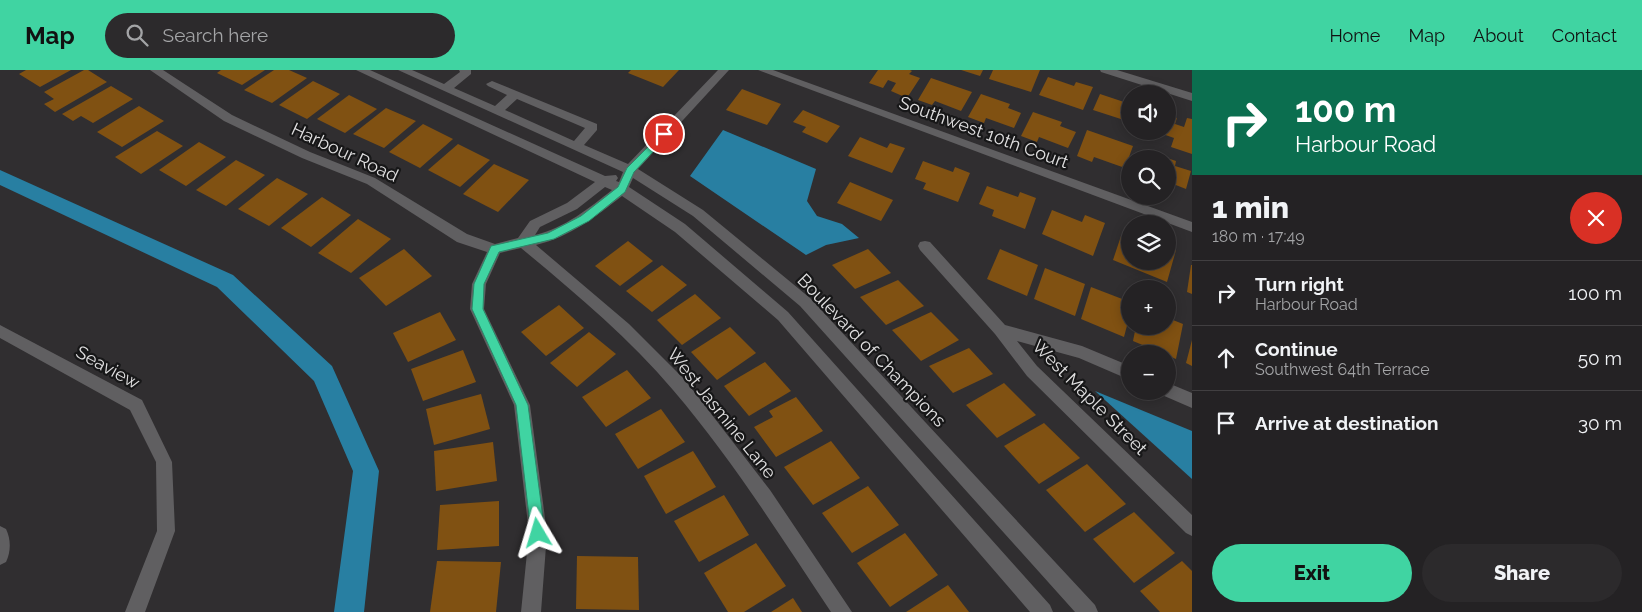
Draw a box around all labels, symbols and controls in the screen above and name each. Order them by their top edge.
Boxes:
search box [105,13,455,58]
text: Map [25,21,75,50]
icon: search [123,21,151,49]
text: Search here [163,24,268,46]
text: Home [1329,25,1380,46]
text: Map [1408,25,1445,46]
text: About [1473,25,1524,46]
text: Contact [1552,25,1617,46]
map controls [1121,85,1176,400]
button: sound [1121,85,1176,140]
text: 100 m [1295,89,1396,130]
icon: right [1212,90,1277,155]
street label: Southwest 10th Court [896,92,1072,172]
pin [643,113,685,155]
street label: Harbour Road [288,118,402,186]
icon: arrive [650,120,678,148]
text: Harbour Road [1295,131,1436,157]
button: search [1121,150,1176,205]
text: 1 min [1212,190,1289,225]
button: close [1570,192,1622,244]
button: layers [1121,215,1176,270]
text: 180 m · 17:49 [1212,227,1305,246]
street label: Boulevard of Champions [793,269,951,431]
text: Turn right [1255,273,1344,295]
icon: right [1212,279,1240,307]
button: + [1121,280,1176,335]
text: 100 m [1568,282,1622,304]
text: Harbour Road [1255,295,1358,314]
street label: West Maple Street [1028,335,1152,459]
text: Continue [1255,338,1338,360]
street label: Seaview [73,341,144,393]
street label: West Jasmine Lane [663,344,781,483]
icon: ahead [1212,344,1240,372]
button: − [1121,345,1176,400]
text: 50 m [1578,347,1622,369]
text: Southwest 64th Terrace [1255,360,1430,379]
icon: arrive [1212,409,1240,437]
text: Arrive at destination [1255,412,1439,434]
text: 30 m [1578,412,1622,434]
position arrow [511,506,563,558]
button: Exit [1212,544,1412,602]
button: Share [1422,544,1622,602]

